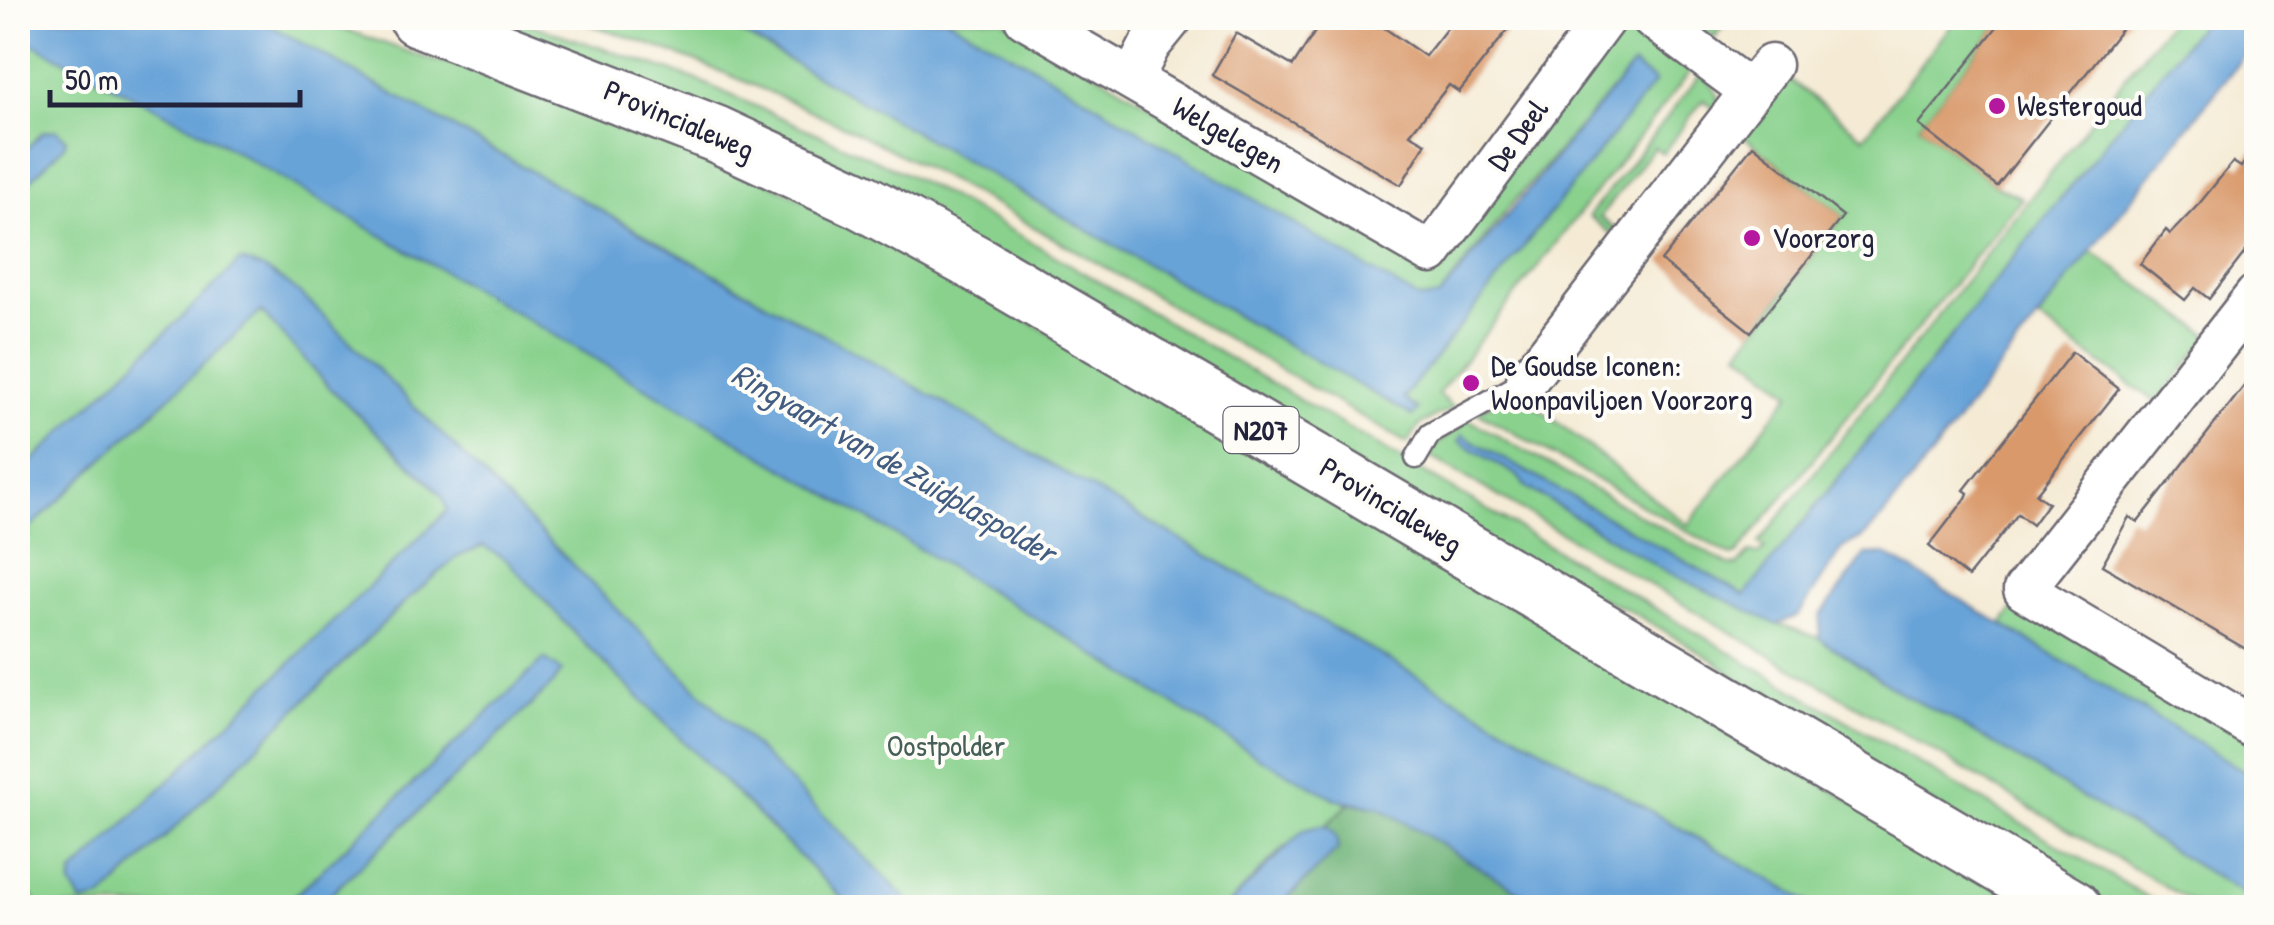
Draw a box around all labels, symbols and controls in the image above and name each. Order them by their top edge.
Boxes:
scale bar [50,45,300,107]
text: 50 m [65,59,118,99]
street label: Provincialeweg [598,69,761,169]
place label: Westergoud [2017,85,2142,125]
street label: Welgelegen [1165,86,1292,182]
street label: De Deel [1478,91,1557,178]
marker: Westergoud [1986,95,2008,117]
place label: Voorzorg [1772,217,1874,257]
marker: Voorzorg [1741,227,1763,249]
place label: De Goudse Iconen: Woonpaviljoen Voorzorg [1491,345,1752,419]
water label: Ringvaart van de Zuidplaspolder [725,352,1067,575]
marker: De Goudse Iconen: Woonpaviljoen Voorzorg [1460,372,1482,394]
road number: N207 [1224,407,1298,453]
street label: Provincialeweg [1313,447,1470,563]
park label: Oostpolder [887,725,1006,765]

